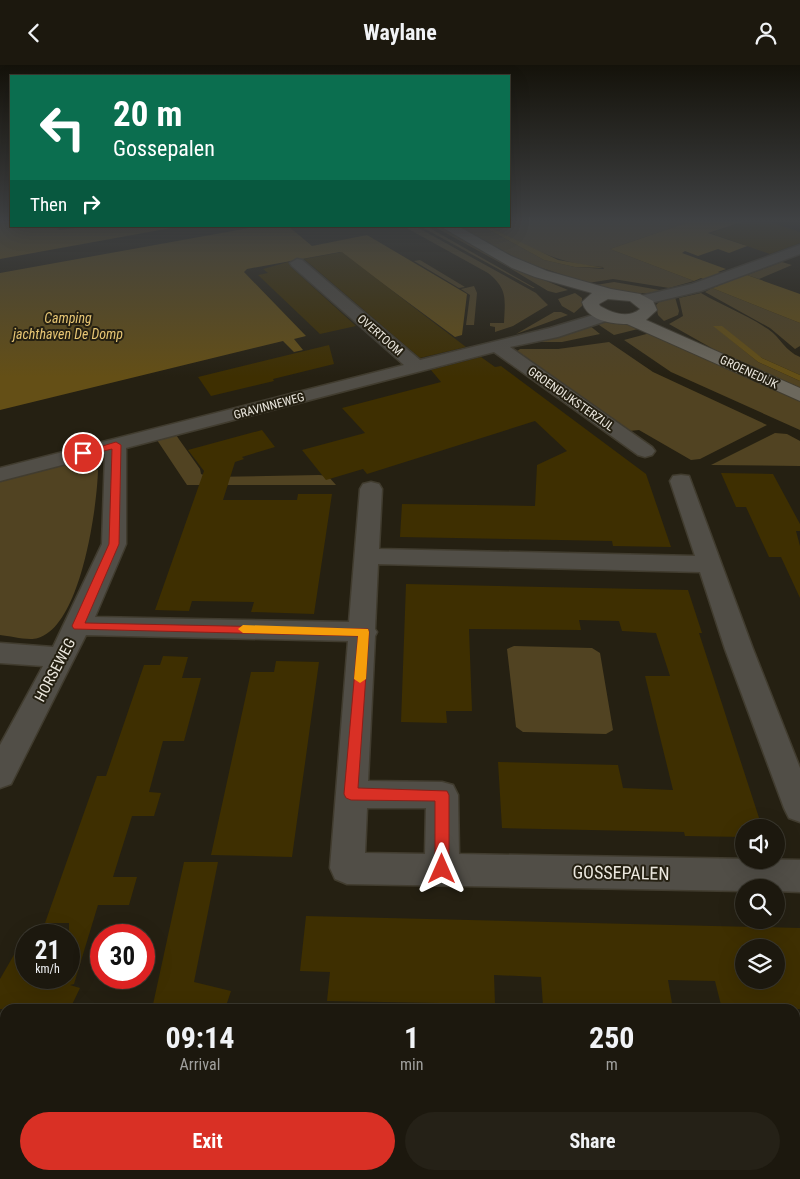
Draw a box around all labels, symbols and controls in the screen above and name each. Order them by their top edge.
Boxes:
icon: back [20,19,48,47]
icon: person [752,19,780,47]
text: Waylane [363,20,437,45]
text: 20 m [113,94,182,135]
icon: left [30,95,95,160]
text: Gossepalen [113,136,215,161]
icon: right [77,190,105,218]
text: Then [30,193,67,216]
water label: Camping jachthaven De Domp [11,310,123,342]
street label: OVERTOOM [355,312,405,358]
street label: GROENEDIJK [718,353,781,392]
street label: GROENDIJKSTERZIJL [525,364,617,434]
street label: GRAVINNEWEG [232,390,306,422]
pin [62,432,104,474]
icon: arrive [69,439,97,467]
street label: HORSEWEG [31,635,79,705]
map controls [735,819,785,989]
button: sound [735,819,785,869]
position arrow [415,842,467,894]
street label: GOSSEPALEN [572,861,670,884]
button: search [735,879,785,929]
speed limit sign: 30 [90,924,155,989]
text: 21 [35,936,60,965]
button: layers [735,939,785,989]
text: km/h [35,962,60,976]
text: 09:14 [166,1020,234,1055]
text: 1 [404,1020,419,1055]
text: 250 [589,1020,634,1055]
text: Arrival [180,1055,220,1074]
text: min [400,1055,423,1074]
text: m [606,1055,618,1074]
button: Exit [20,1112,395,1170]
button: Share [405,1112,780,1170]

